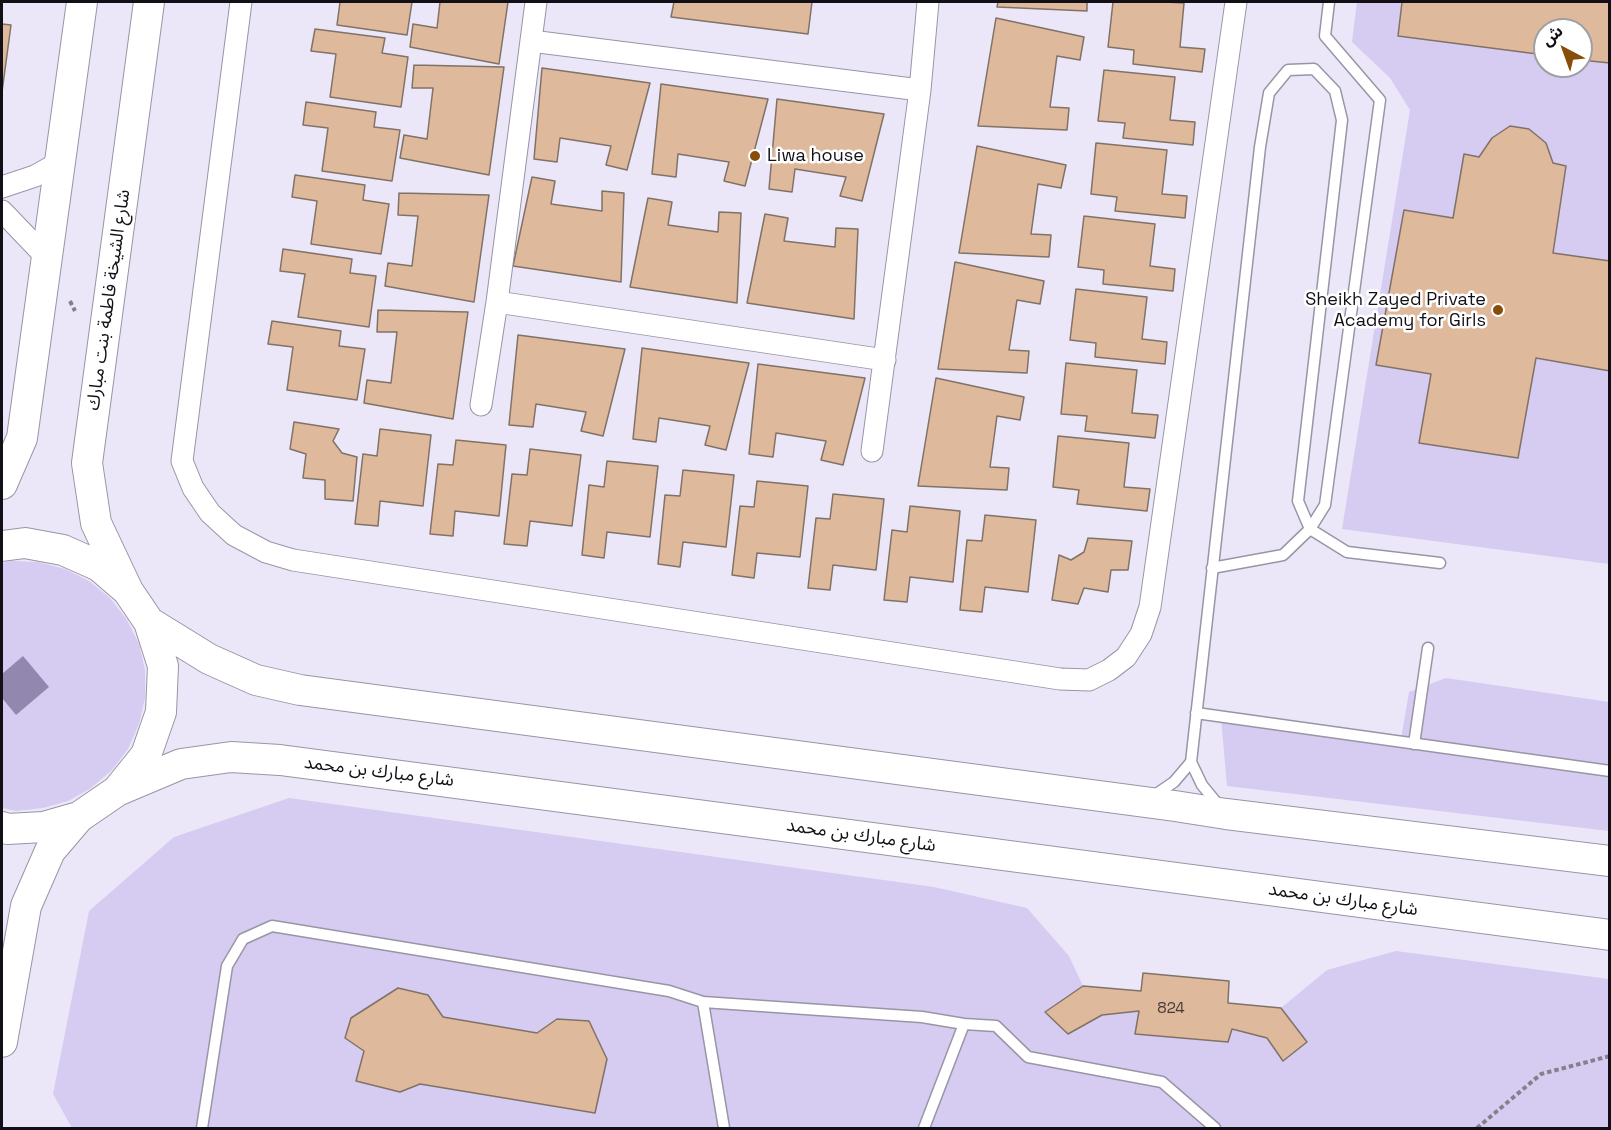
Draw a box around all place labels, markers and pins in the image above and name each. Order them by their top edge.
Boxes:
place label: Liwa house [767,145,864,167]
marker: Liwa house [748,149,762,163]
place label: Sheikh Zayed Private Academy for Girls [1305,289,1486,332]
marker: Sheikh Zayed Private Academy for Girls [1491,303,1505,317]

